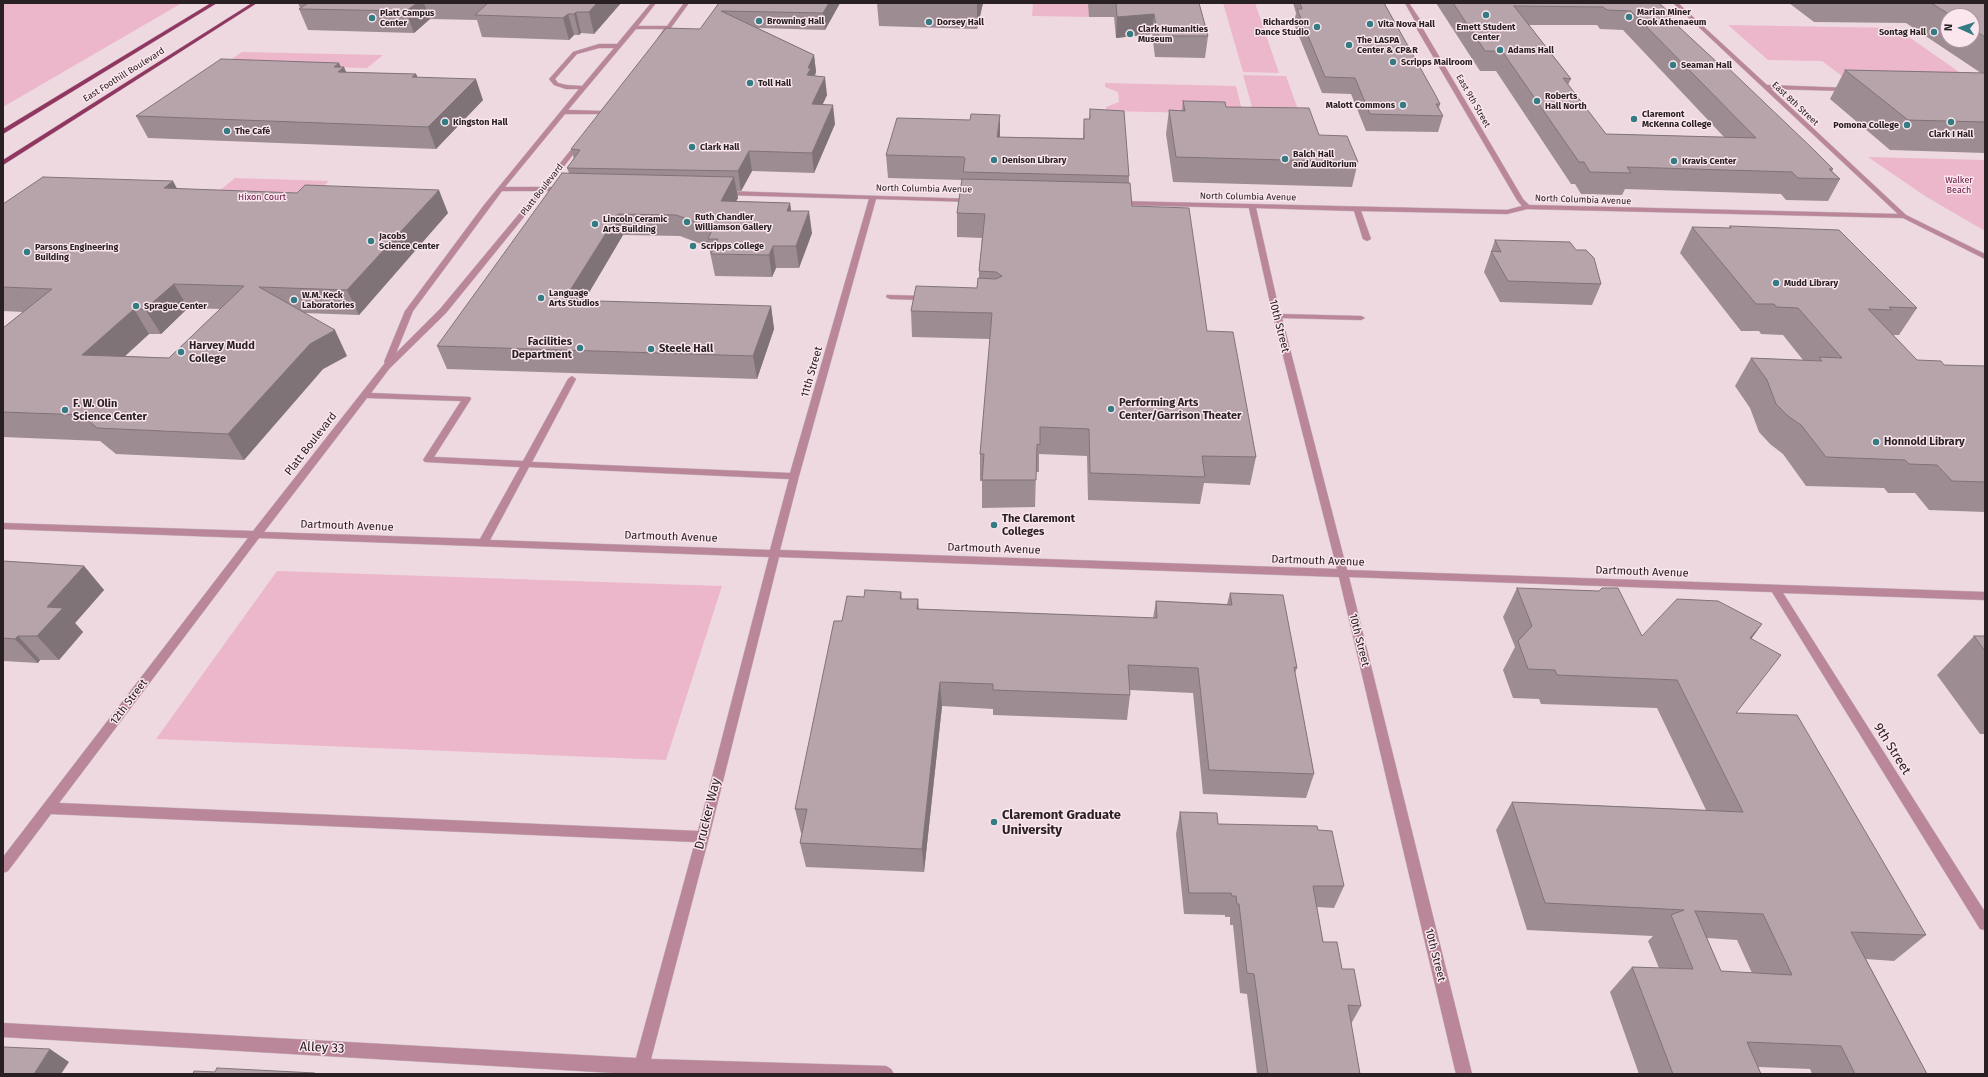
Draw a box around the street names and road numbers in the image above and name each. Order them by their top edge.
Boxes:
street label: East Foothill Boulevard [81,46,167,104]
street label: East 9th Street [1453,73,1493,129]
street label: East 8th Street [1770,80,1820,128]
street label: Platt Boulevard [518,162,566,218]
street label: North Columbia Avenue [876,183,972,195]
street label: North Columbia Avenue [1200,191,1296,203]
street label: North Columbia Avenue [1535,193,1631,207]
street label: 10th Street [1266,298,1292,354]
street label: 11th Street [798,345,826,399]
street label: Platt Boulevard [282,410,340,478]
street label: Dartmouth Avenue [300,518,394,534]
street label: Dartmouth Avenue [624,529,718,545]
street label: Dartmouth Avenue [947,541,1041,557]
street label: Dartmouth Avenue [1271,553,1365,569]
street label: Dartmouth Avenue [1595,564,1689,580]
street label: 10th Street [1346,612,1372,668]
street label: 12th Street [108,677,150,727]
street label: 9th Street [1870,720,1914,778]
street label: Drucker Way [692,777,724,851]
street label: 10th Street [1422,927,1448,983]
street label: Alley 33 [299,1039,345,1057]

